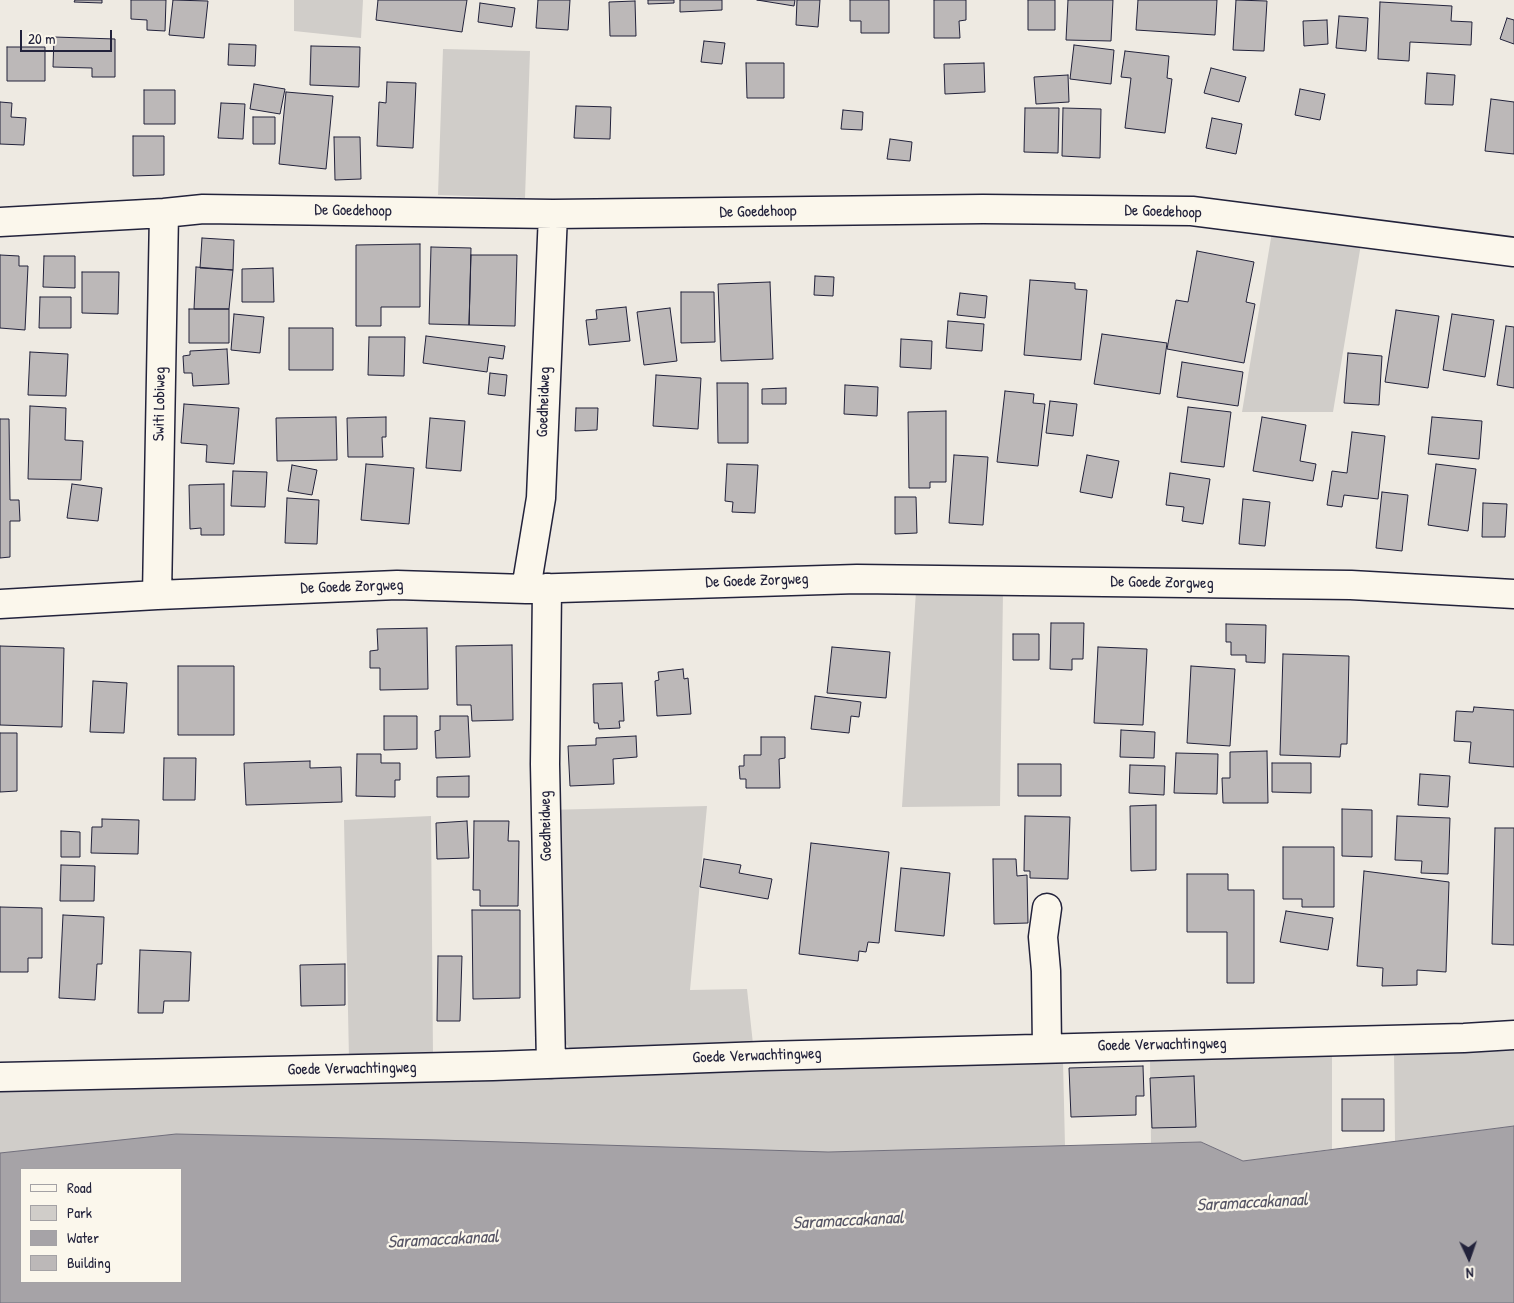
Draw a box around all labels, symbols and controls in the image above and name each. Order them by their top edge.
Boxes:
scale bar [22,20,115,52]
text: 20 m [28,28,55,49]
street label: De Goedehoop [314,201,392,221]
street label: De Goedehoop [1124,201,1202,223]
street label: De Goedehoop [719,202,797,222]
street label: Goedheidweg [533,366,555,438]
street label: Switi Lobiweg [150,367,170,441]
street label: De Goede Zorgweg [705,570,809,592]
street label: De Goede Zorgweg [1110,573,1214,593]
street label: De Goede Zorgweg [300,576,404,598]
street label: Goedheidweg [536,791,556,861]
street label: Goede Verwachtingweg [1097,1034,1227,1056]
street label: Goede Verwachtingweg [692,1044,822,1068]
street label: Goede Verwachtingweg [287,1058,417,1080]
legend [20,1168,182,1283]
text: Road [67,1177,92,1198]
water label: Saramaccakanaal [1196,1189,1308,1217]
text: Park [67,1202,92,1223]
water label: Saramaccakanaal [792,1207,904,1235]
water label: Saramaccakanaal [387,1226,499,1254]
text: Water [67,1227,99,1248]
north arrow [1444,1233,1494,1283]
text: Building [67,1252,111,1273]
text: N [1466,1264,1474,1283]

